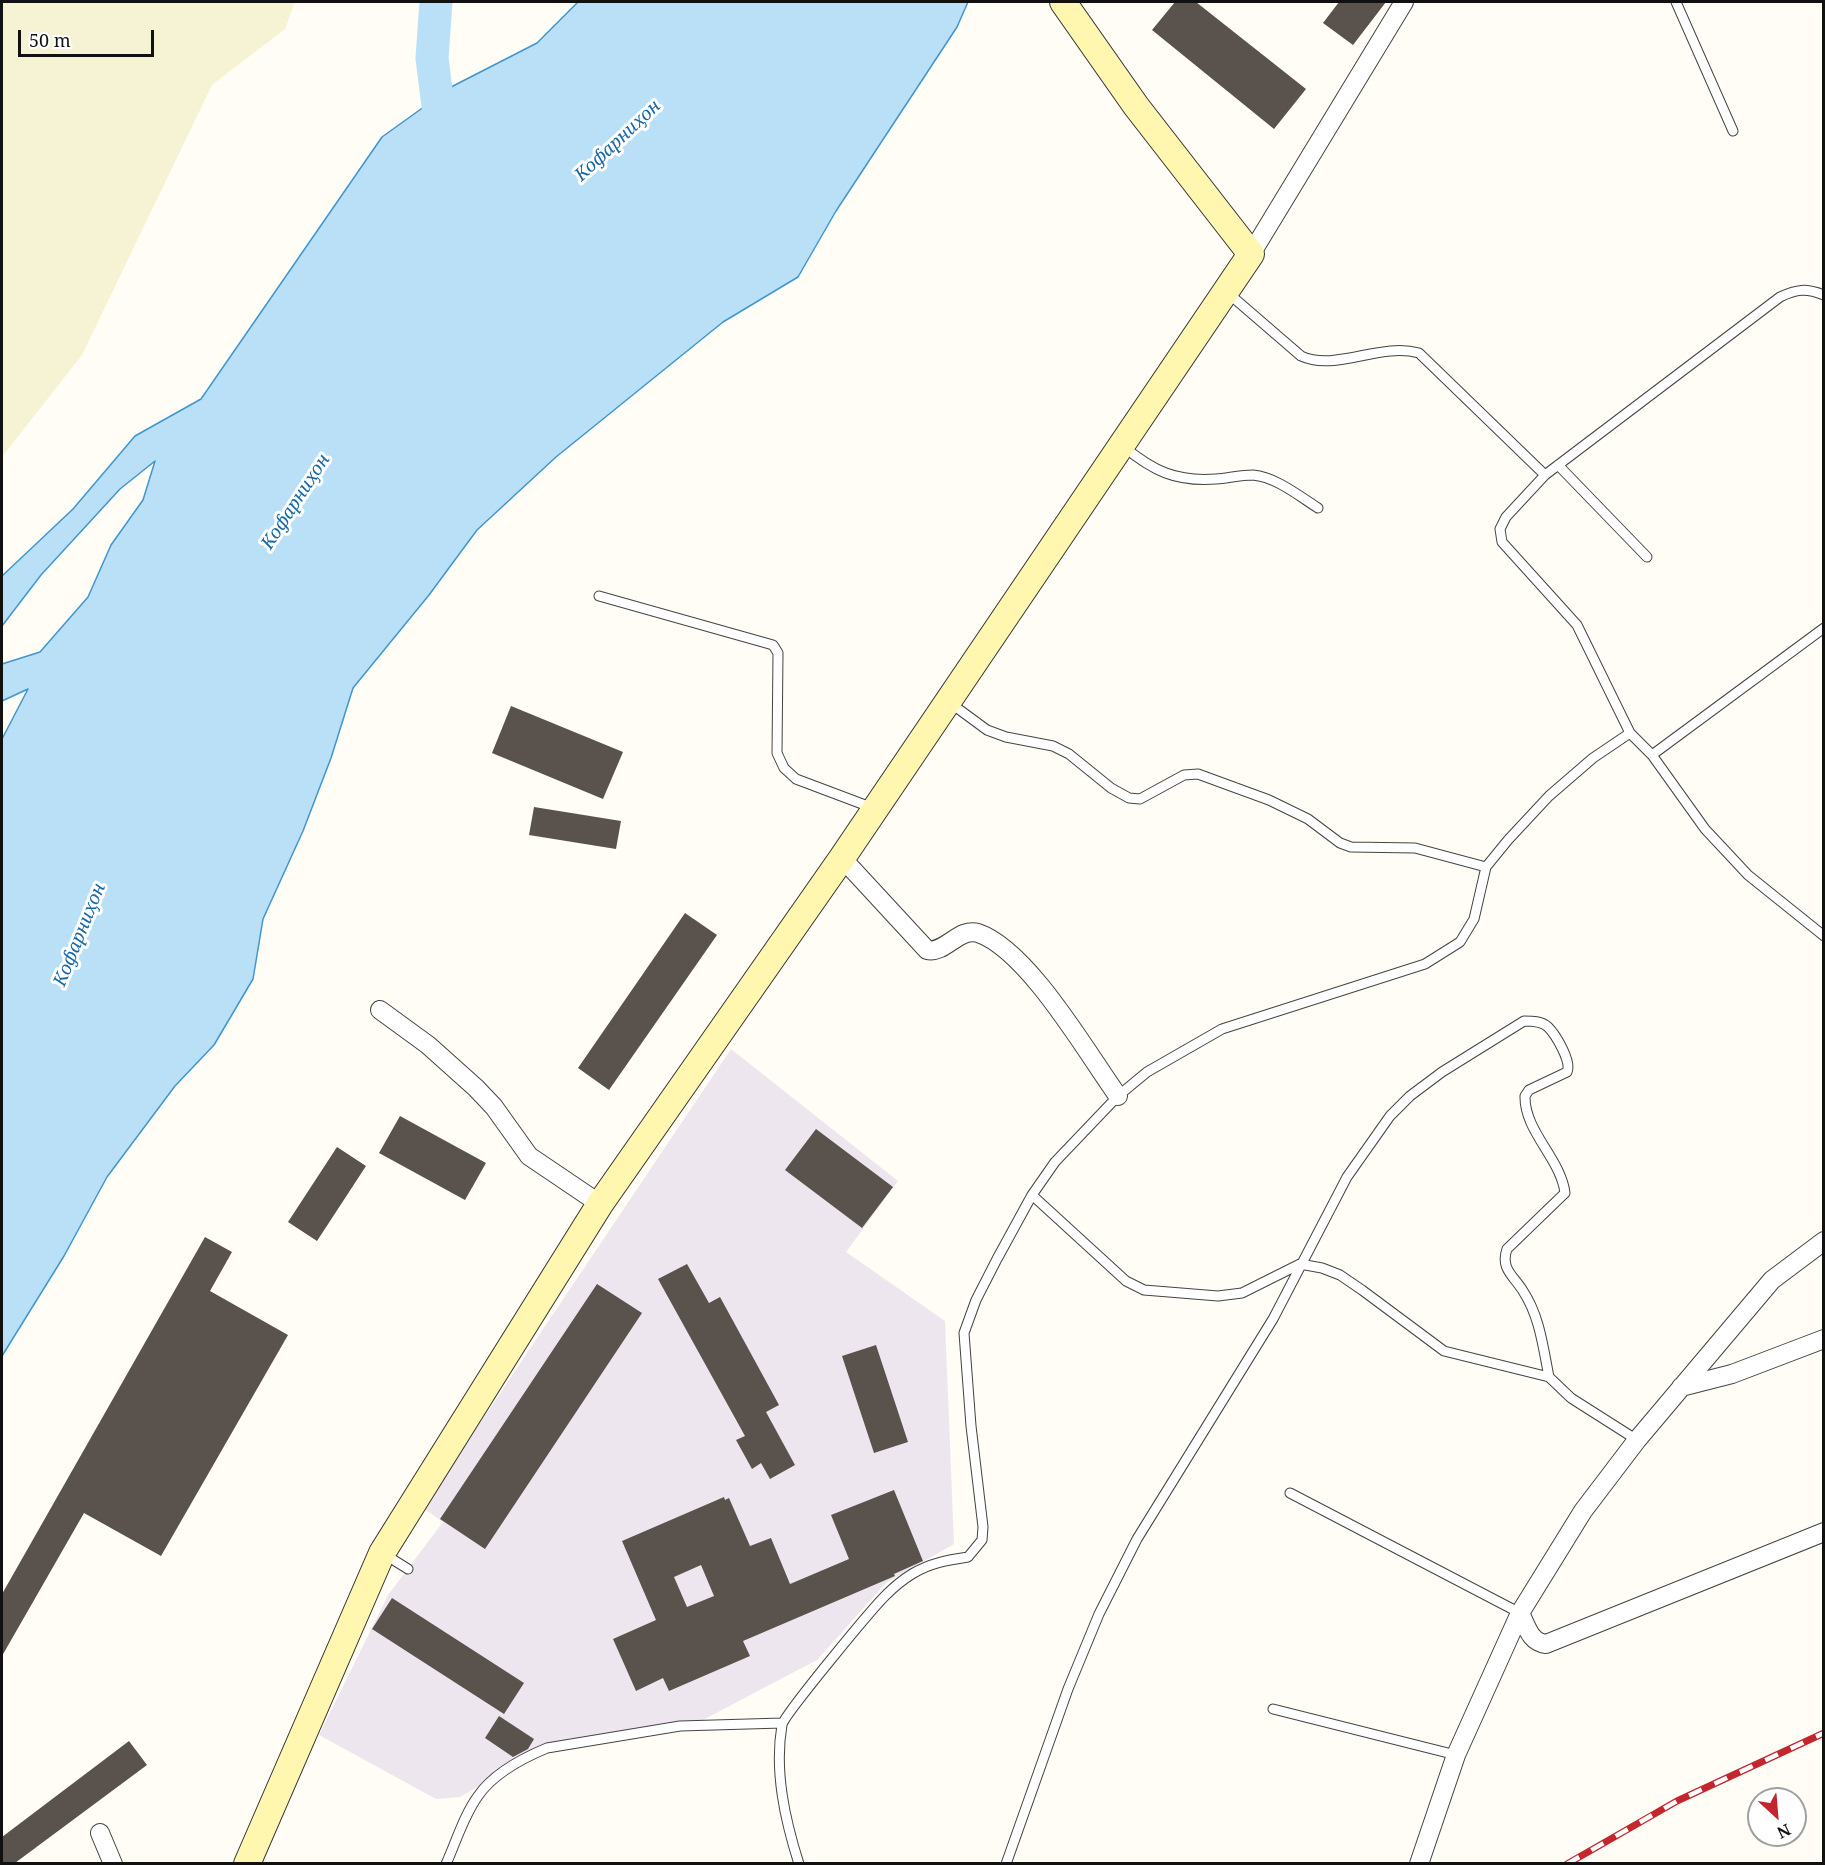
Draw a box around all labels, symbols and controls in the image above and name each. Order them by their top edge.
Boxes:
scale bar [21,18,158,56]
text: 50 m [29,28,71,52]
water label: Кофарниҳон [571,96,665,186]
water label: Кофарниҳон [257,450,335,554]
water label: Кофарниҳон [50,880,110,990]
north arrow [1747,1787,1807,1847]
text: N [1774,1819,1795,1844]

